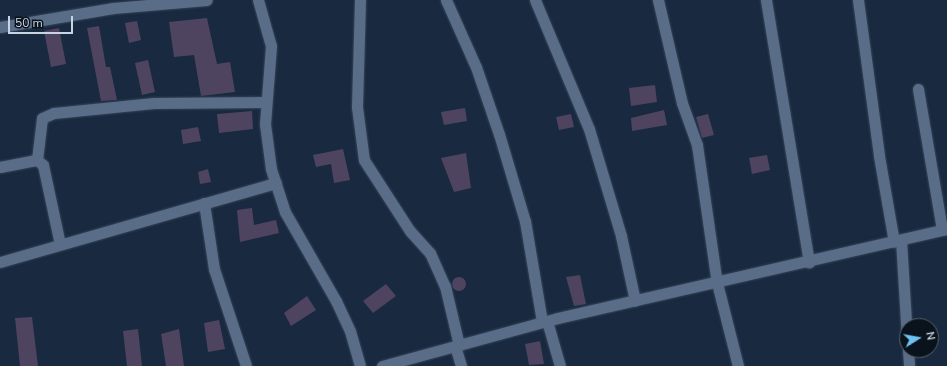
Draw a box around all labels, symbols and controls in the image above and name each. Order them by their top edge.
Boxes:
scale bar [10,8,75,34]
text: 50 m [15,15,43,31]
north arrow [899,318,939,358]
text: N [922,330,938,341]

